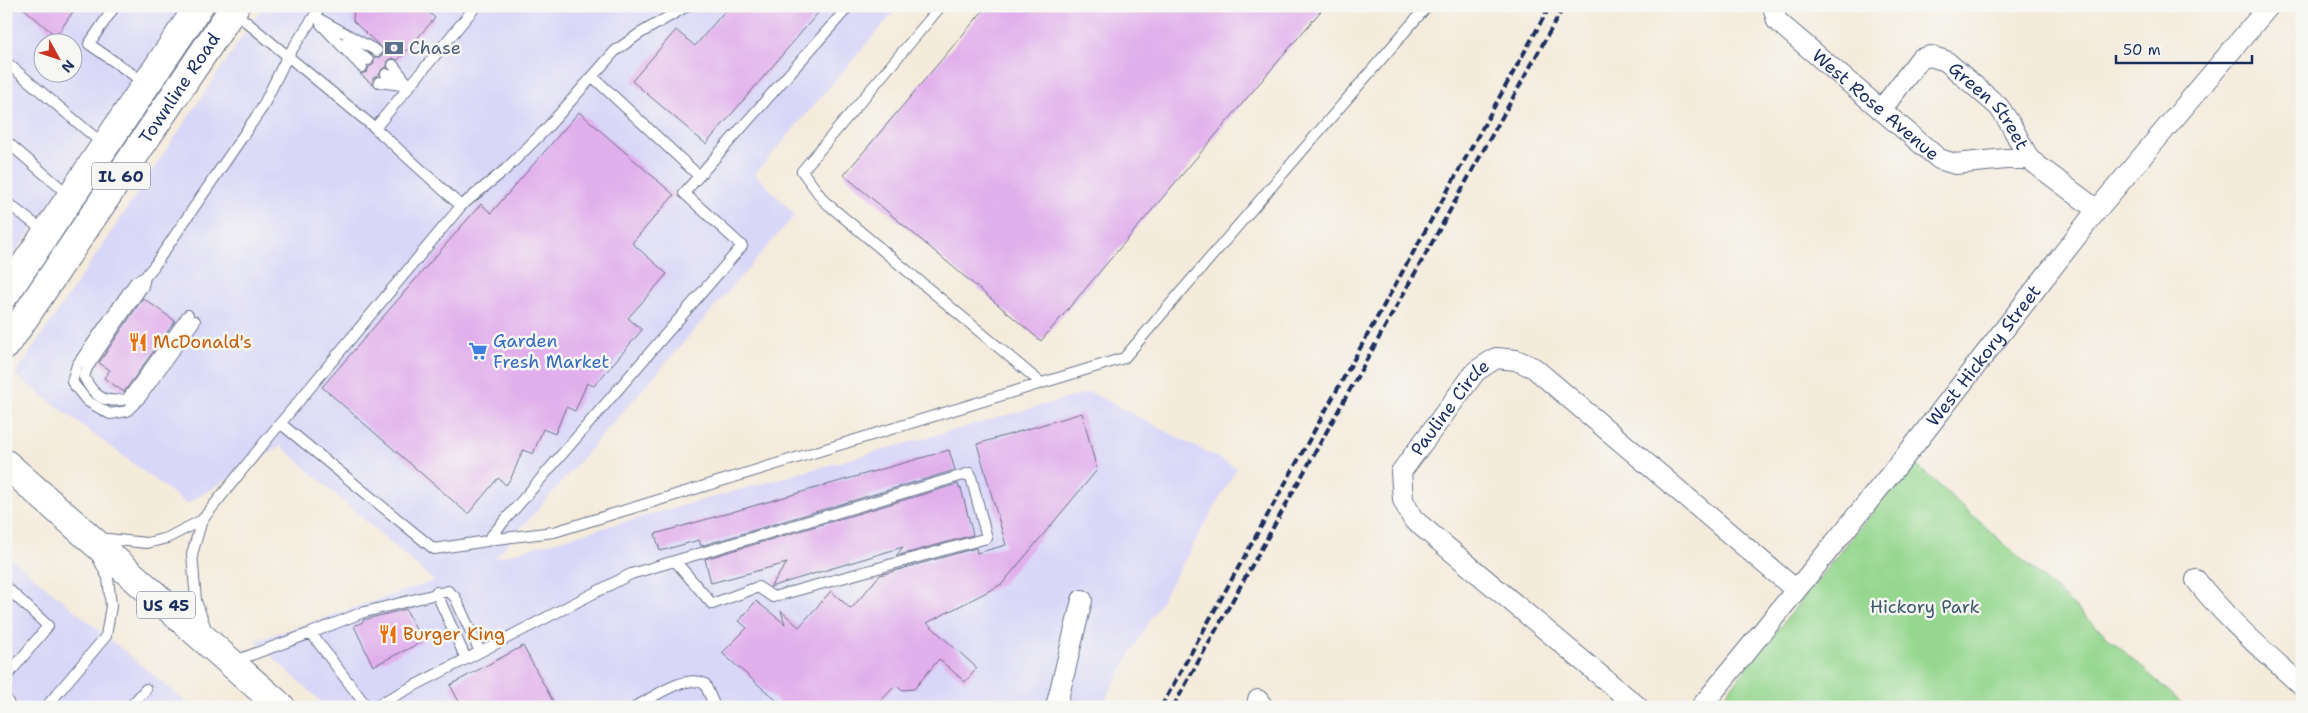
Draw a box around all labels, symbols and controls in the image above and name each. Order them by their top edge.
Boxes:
street label: Townline Road [134,28,226,148]
north arrow [32,32,82,82]
scale bar [2116,32,2252,64]
place label: Chase [409,36,461,60]
bank icon: Chase [383,37,405,59]
text: 50 m [2123,40,2161,60]
street label: West Rose Avenue [1807,44,1944,166]
text: N [57,56,78,76]
street label: Green Street [1943,56,2034,154]
road number: IL 60 [92,162,150,190]
street label: West Hickory Street [1921,280,2046,431]
place label: Garden Fresh Market [493,329,609,374]
place label: McDonald's [153,330,252,354]
restaurant icon: McDonald's [127,331,149,353]
supermarket icon: Garden Fresh Market [467,340,489,362]
street label: Pauline Circle [1405,354,1494,460]
road number: US 45 [137,592,195,618]
park label: Hickory Park [1870,595,1980,619]
place label: Burger King [403,622,505,646]
restaurant icon: Burger King [377,623,399,645]

